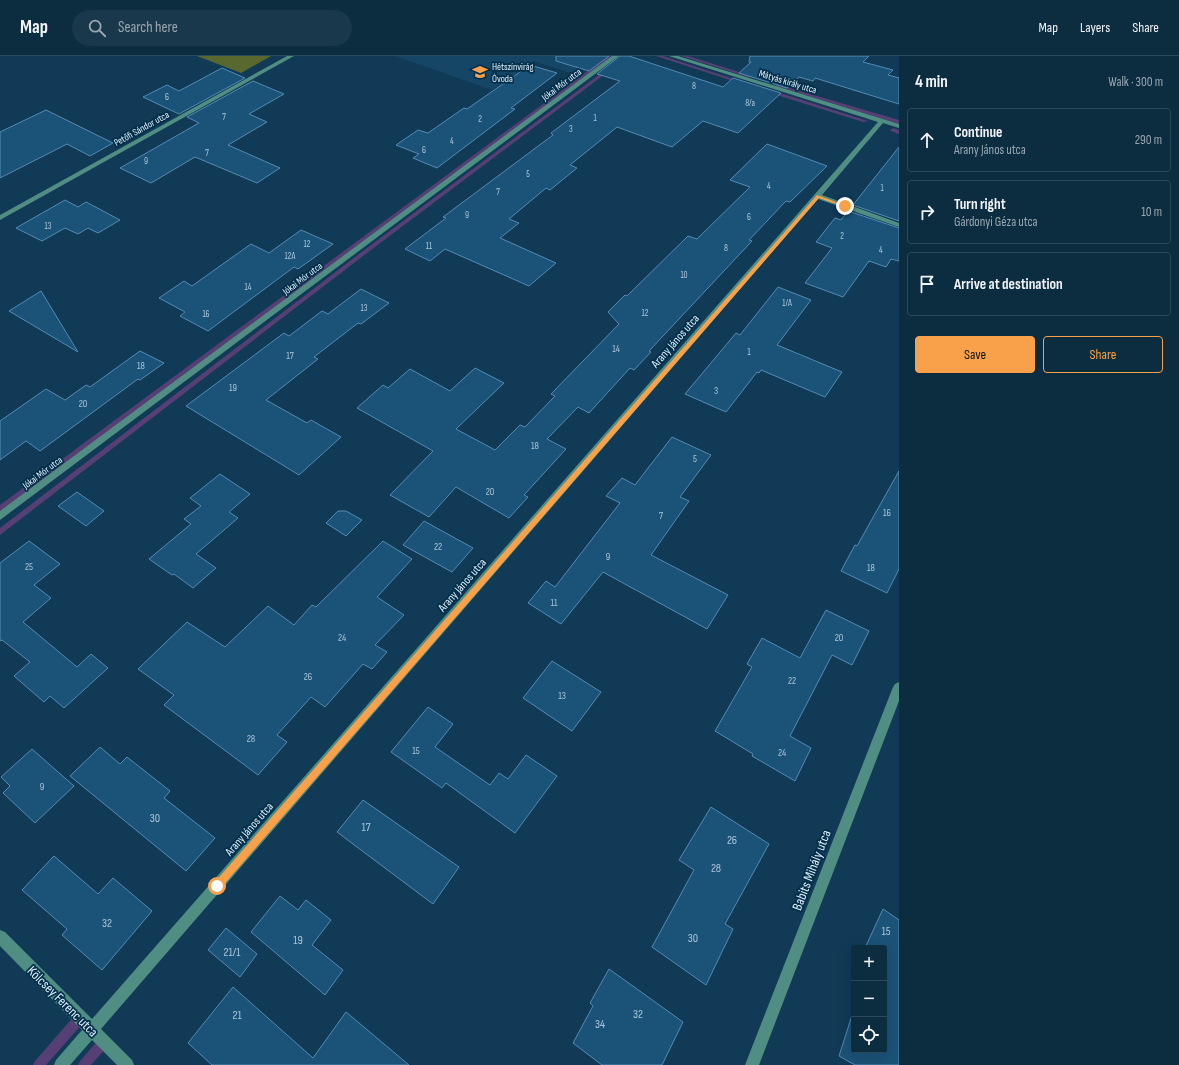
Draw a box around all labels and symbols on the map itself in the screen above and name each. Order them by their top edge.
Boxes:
place label: Hétszínvirág Óvoda [492,61,534,85]
school or university icon: Hétszínvirág Óvoda [471,63,489,81]
street label: Jókai Mór utca [539,66,584,104]
street label: Mátyás király utca [757,67,818,97]
house number: 8 [692,81,696,92]
house number: 6 [165,92,169,103]
house number: 8/a [745,98,755,109]
street label: Petőfi Sándor utca [112,109,171,149]
house number: 7 [222,112,226,123]
house number: 1 [593,113,597,124]
house number: 2 [478,114,482,125]
house number: 3 [569,124,573,135]
house number: 4 [450,136,454,147]
house number: 6 [422,145,426,156]
house number: 7 [205,148,209,159]
house number: 9 [144,156,148,167]
house number: 5 [526,169,530,180]
house number: 4 [767,181,771,192]
house number: 1 [880,183,884,194]
house number: 7 [496,187,500,198]
route end [836,197,854,215]
house number: 9 [465,210,469,221]
house number: 6 [747,212,751,223]
house number: 13 [45,221,52,232]
house number: 2 [840,231,844,242]
house number: 12 [304,239,311,250]
house number: 11 [426,241,433,252]
house number: 8 [724,243,728,254]
house number: 4 [879,245,883,256]
house number: 12A [285,251,296,262]
street label: Jókai Mór utca [280,260,325,298]
house number: 10 [680,270,688,281]
house number: 14 [245,282,252,293]
house number: 1/A [782,298,792,309]
house number: 13 [361,303,368,314]
house number: 12 [642,308,649,319]
house number: 16 [202,309,210,320]
street label: Arany János utca [647,311,703,372]
house number: 14 [612,343,620,355]
house number: 1 [747,346,751,358]
house number: 17 [286,350,294,362]
house number: 18 [137,360,145,372]
house number: 19 [229,382,237,394]
house number: 3 [714,385,718,397]
house number: 20 [79,398,87,410]
house number: 18 [531,440,539,452]
house number: 5 [693,453,697,465]
street label: Jókai Mór utca [20,454,65,492]
house number: 20 [486,486,494,498]
house number: 16 [883,507,891,519]
house number: 7 [659,510,663,522]
house number: 22 [434,541,442,553]
house number: 9 [606,551,610,563]
street label: Arany János utca [434,555,490,616]
house number: 25 [25,561,33,573]
house number: 18 [867,562,875,574]
house number: 11 [551,597,558,609]
house number: 24 [338,632,346,644]
house number: 20 [835,632,843,644]
house number: 26 [304,671,312,683]
house number: 22 [788,675,796,687]
house number: 13 [558,690,566,702]
house number: 28 [247,733,255,745]
house number: 15 [412,745,420,757]
house number: 24 [778,747,786,759]
house number: 9 [40,781,44,793]
street label: Arany János utca [221,799,277,860]
house number: 30 [150,811,160,826]
house number: 17 [362,820,371,835]
street label: Babits Mihály utca [788,828,835,913]
house number: 26 [727,833,737,848]
house number: 28 [711,861,721,876]
route start [208,877,226,895]
house number: 32 [102,916,112,931]
house number: 15 [881,924,891,939]
house number: 30 [688,931,698,946]
house number: 19 [293,933,303,948]
house number: 21/1 [223,945,241,960]
street label: Kölcsey Ferenc utca [24,962,102,1040]
house number: 32 [633,1007,643,1022]
house number: 21 [232,1008,242,1023]
house number: 34 [595,1017,605,1032]

